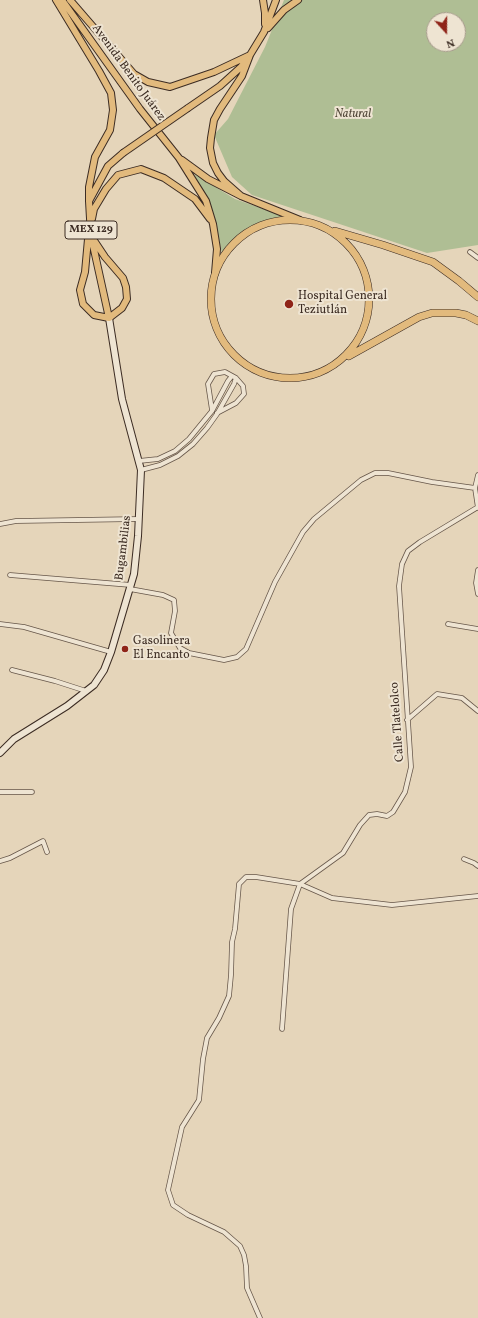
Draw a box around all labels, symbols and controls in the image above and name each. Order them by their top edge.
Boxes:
north arrow [426,12,466,52]
street label: Avenida Benito Juárez [88,22,168,124]
text: N [444,34,457,51]
park label: Natural [335,108,371,122]
road number: MEX 129 [65,221,117,239]
place label: Hospital General Teziutlán [298,290,387,318]
marker: Hospital General Teziutlán [283,298,295,310]
street label: Bugambilias [113,515,135,581]
place label: Gasolinera El Encanto [133,635,190,663]
marker: Gasolinera El Encanto [120,644,130,654]
street label: Calle Tlatelolco [388,681,408,763]

